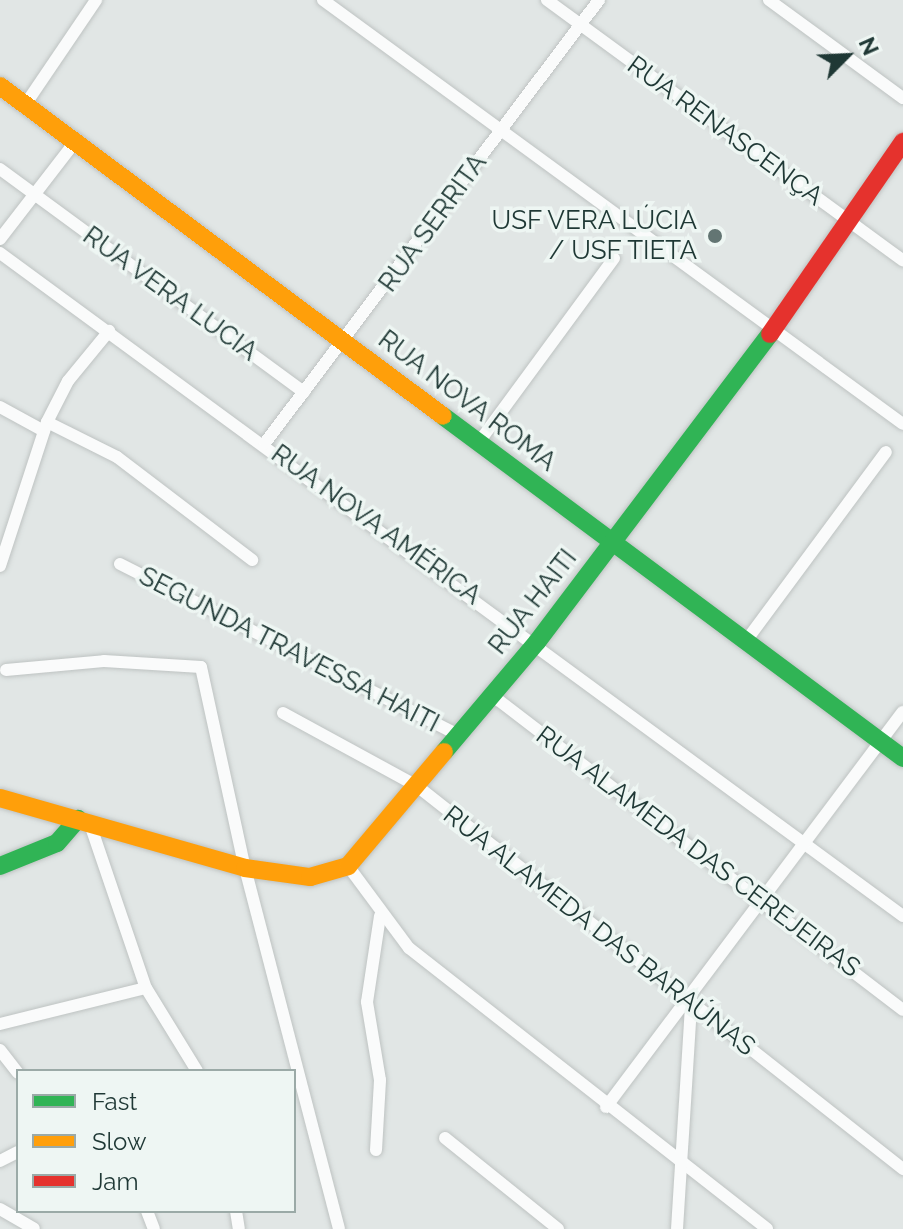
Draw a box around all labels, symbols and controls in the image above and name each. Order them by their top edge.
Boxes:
north arrow [807,16,887,96]
text: N [854,33,884,59]
street label: RUA RENASCENÇA [621,49,829,213]
street label: RUA SERRITA [372,148,494,298]
place label: USF VERA LÚCIA / USF TIETA [489,205,697,266]
street label: RUA VERA LUCIA [76,220,264,368]
marker: USF VERA LÚCIA / USF TIETA [704,225,726,247]
street label: RUA NOVA ROMA [371,323,563,479]
street label: RUA NOVA AMÉRICA [264,438,488,612]
street label: RUA HAITI [482,543,584,661]
street label: SEGUNDA TRAVESSA HAITI [133,560,445,740]
street label: RUA ALAMEDA DAS CEREJEIRAS [529,719,867,985]
street label: RUA ALAMEDA DAS BARAÚNAS [436,799,762,1063]
legend [16,1069,296,1213]
text: Fast [92,1087,137,1116]
text: Slow [92,1127,146,1156]
text: Jam [92,1167,138,1196]

